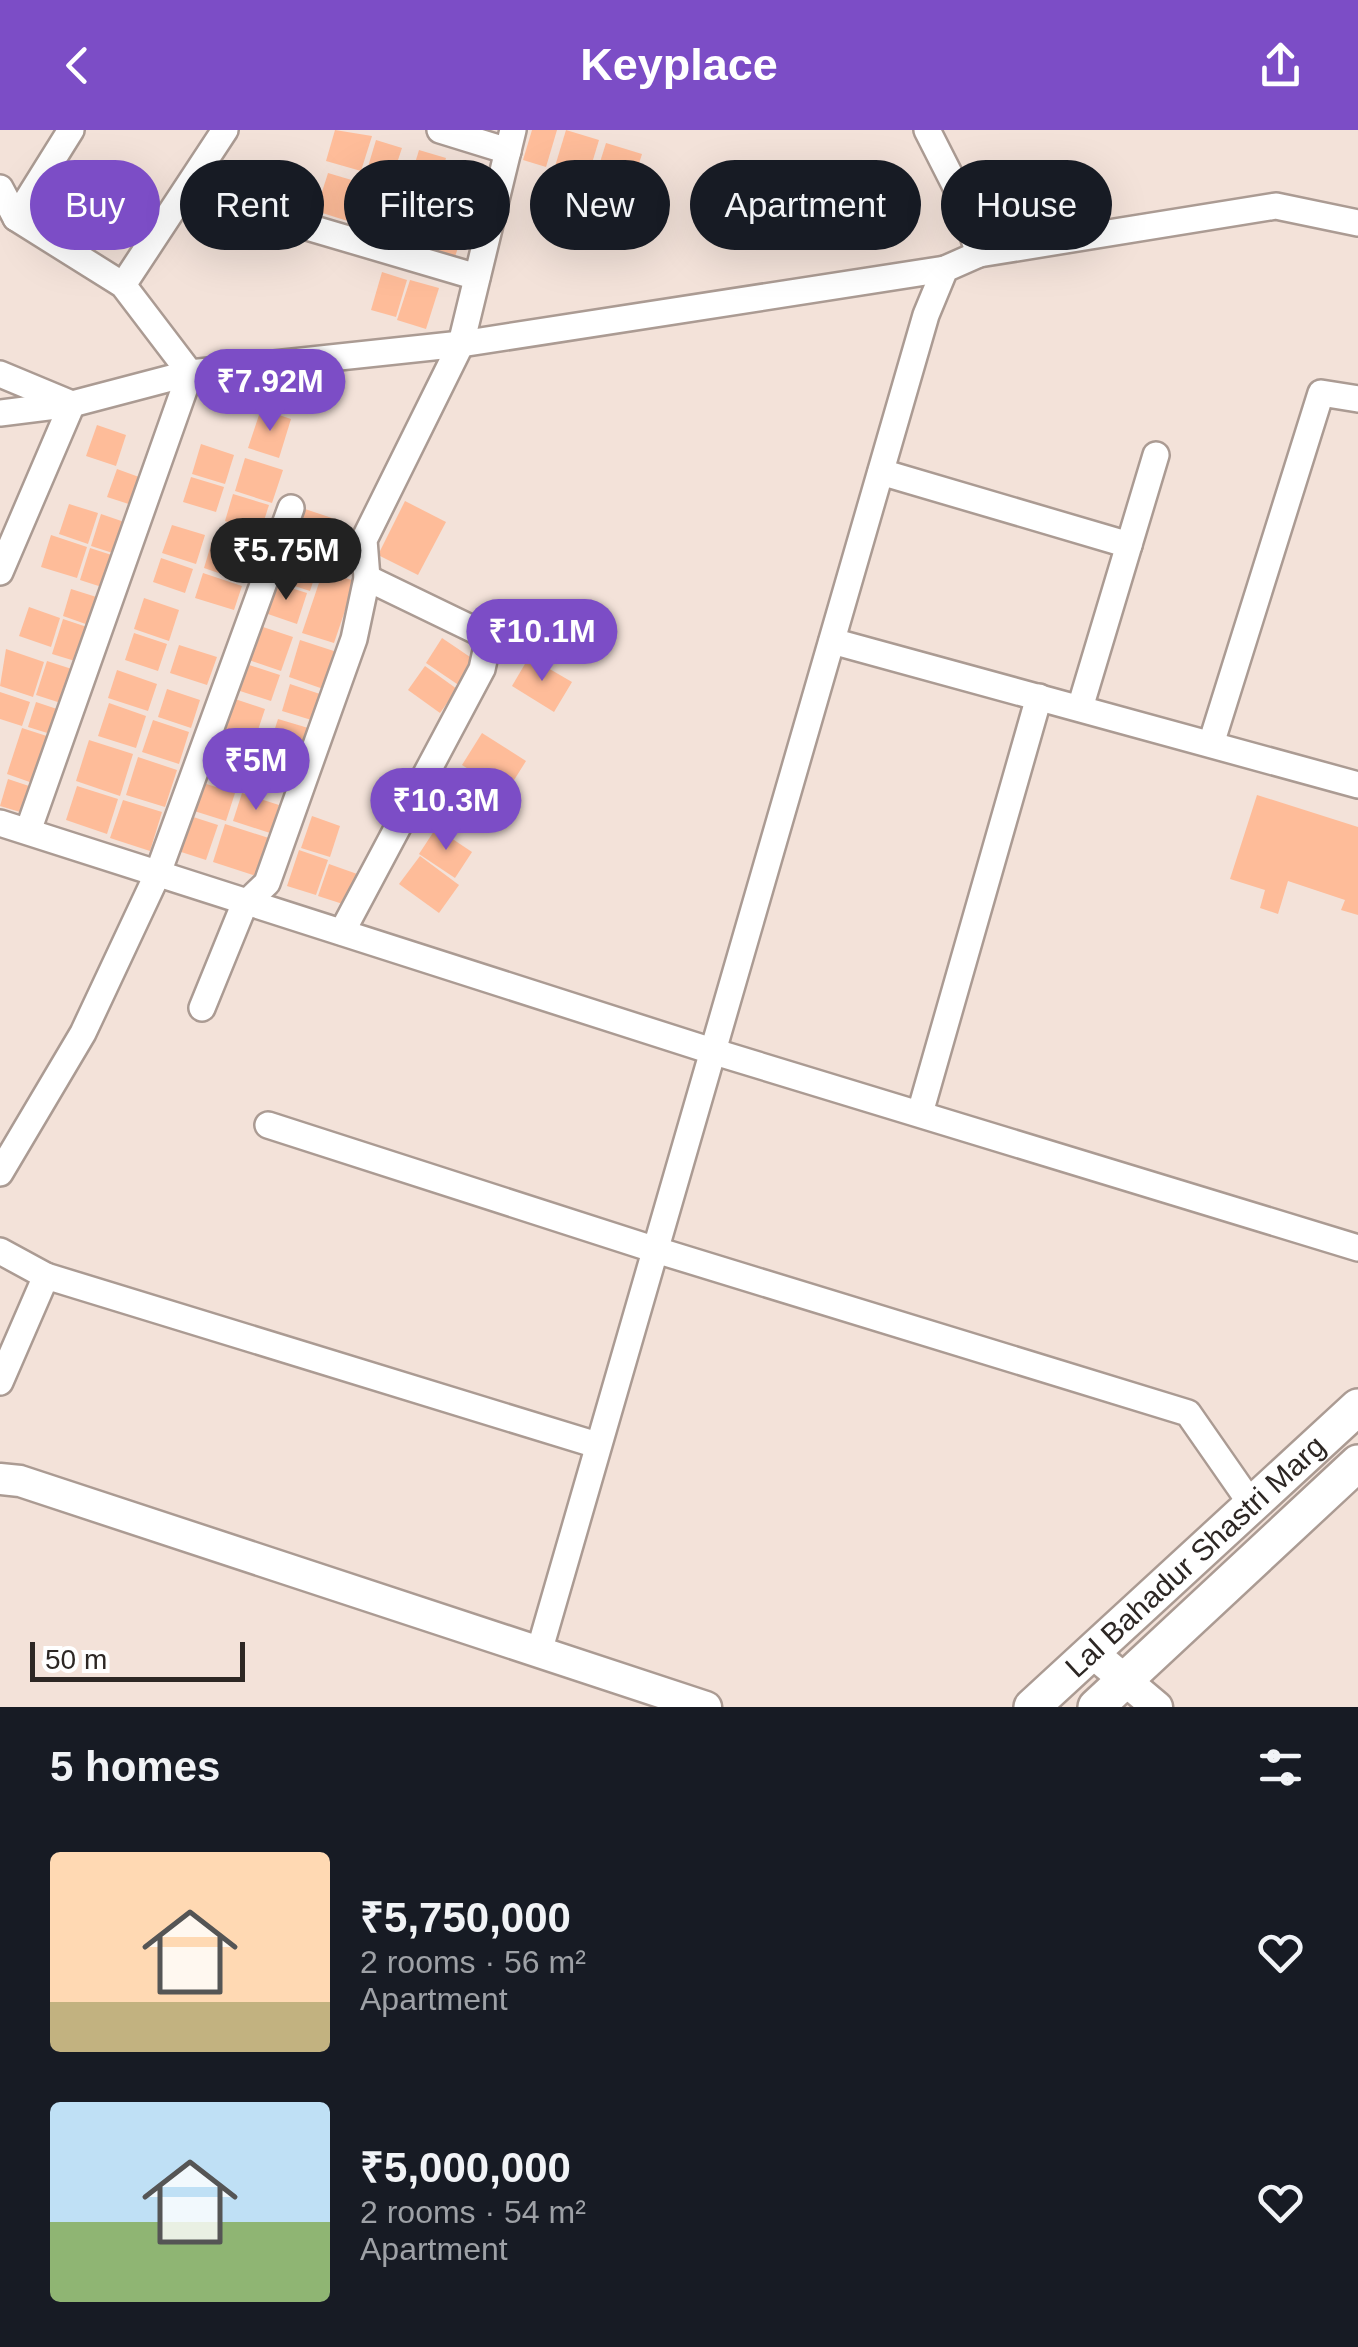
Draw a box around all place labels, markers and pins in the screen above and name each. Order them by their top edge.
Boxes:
pin: ₹7.92M [189,349,351,434]
pin: ₹5.75M [205,518,367,603]
pin: ₹10.1M [461,599,623,684]
pin: ₹5M [208,728,304,813]
pin: ₹10.3M [365,768,527,853]

